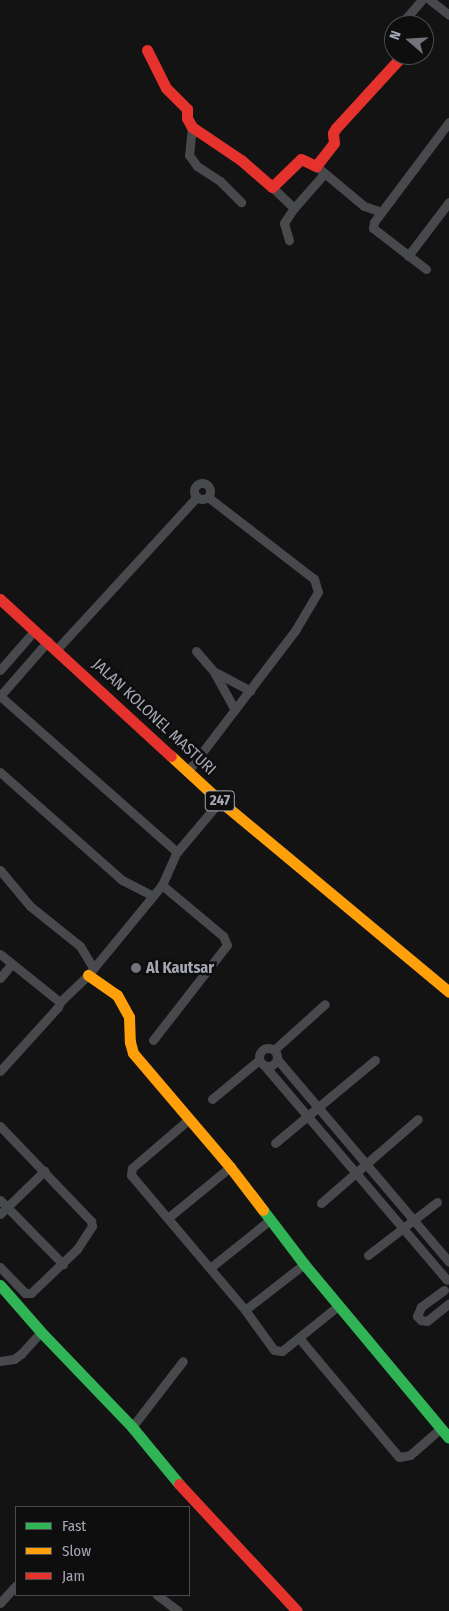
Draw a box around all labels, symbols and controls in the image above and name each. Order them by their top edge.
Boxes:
north arrow [384,15,434,65]
text: N [386,29,405,42]
street label: JALAN KOLONEL MASTURI [88,655,220,779]
road number: 247 [204,788,236,814]
place label: Al Kautsar [146,958,214,978]
marker: Al Kautsar [130,962,142,974]
legend [15,1506,190,1596]
text: Fast [62,1517,86,1535]
text: Slow [62,1542,91,1560]
text: Jam [62,1567,85,1585]

